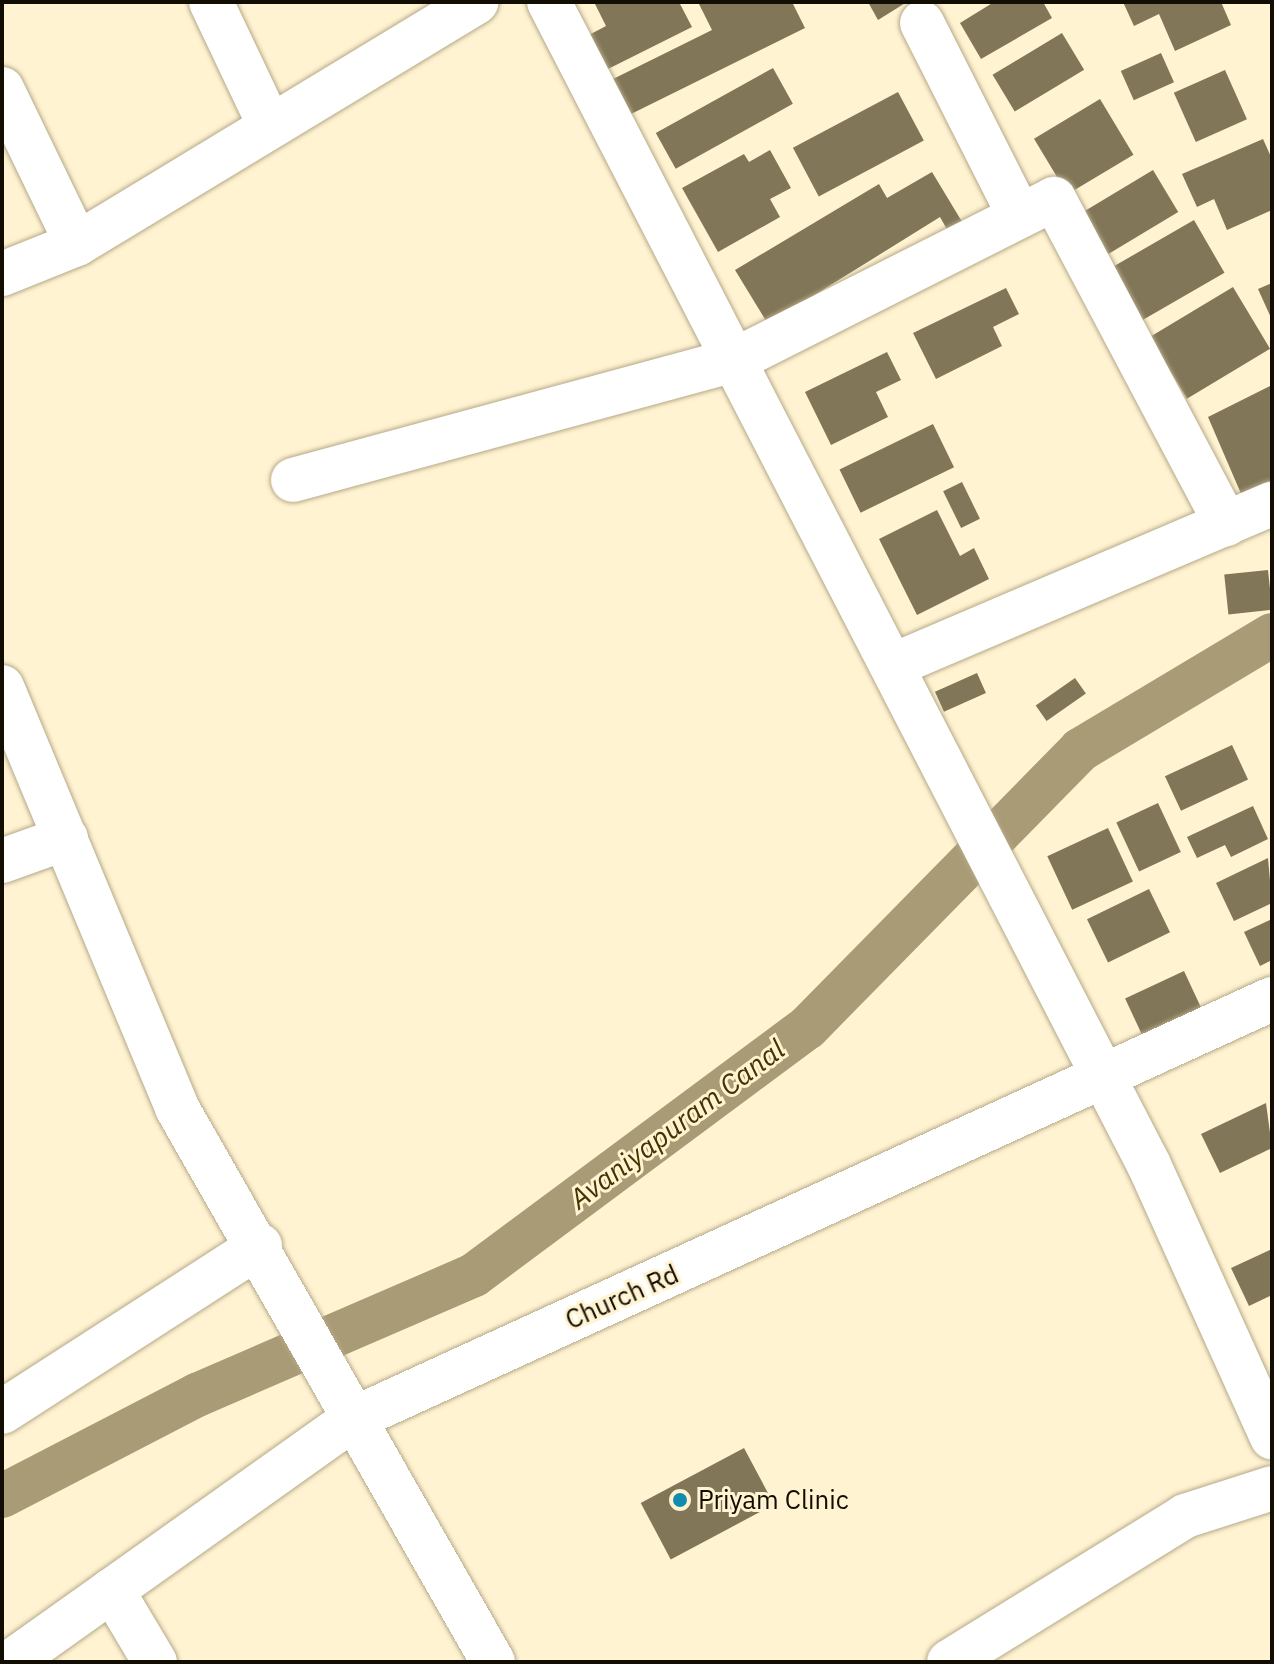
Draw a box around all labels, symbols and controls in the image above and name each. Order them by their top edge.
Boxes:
water label: Avaniyapuram Canal [563,1032,791,1216]
street label: Church Rd [561,1258,683,1336]
place label: Priyam Clinic [698,1484,849,1516]
marker: Priyam Clinic [669,1489,691,1511]

